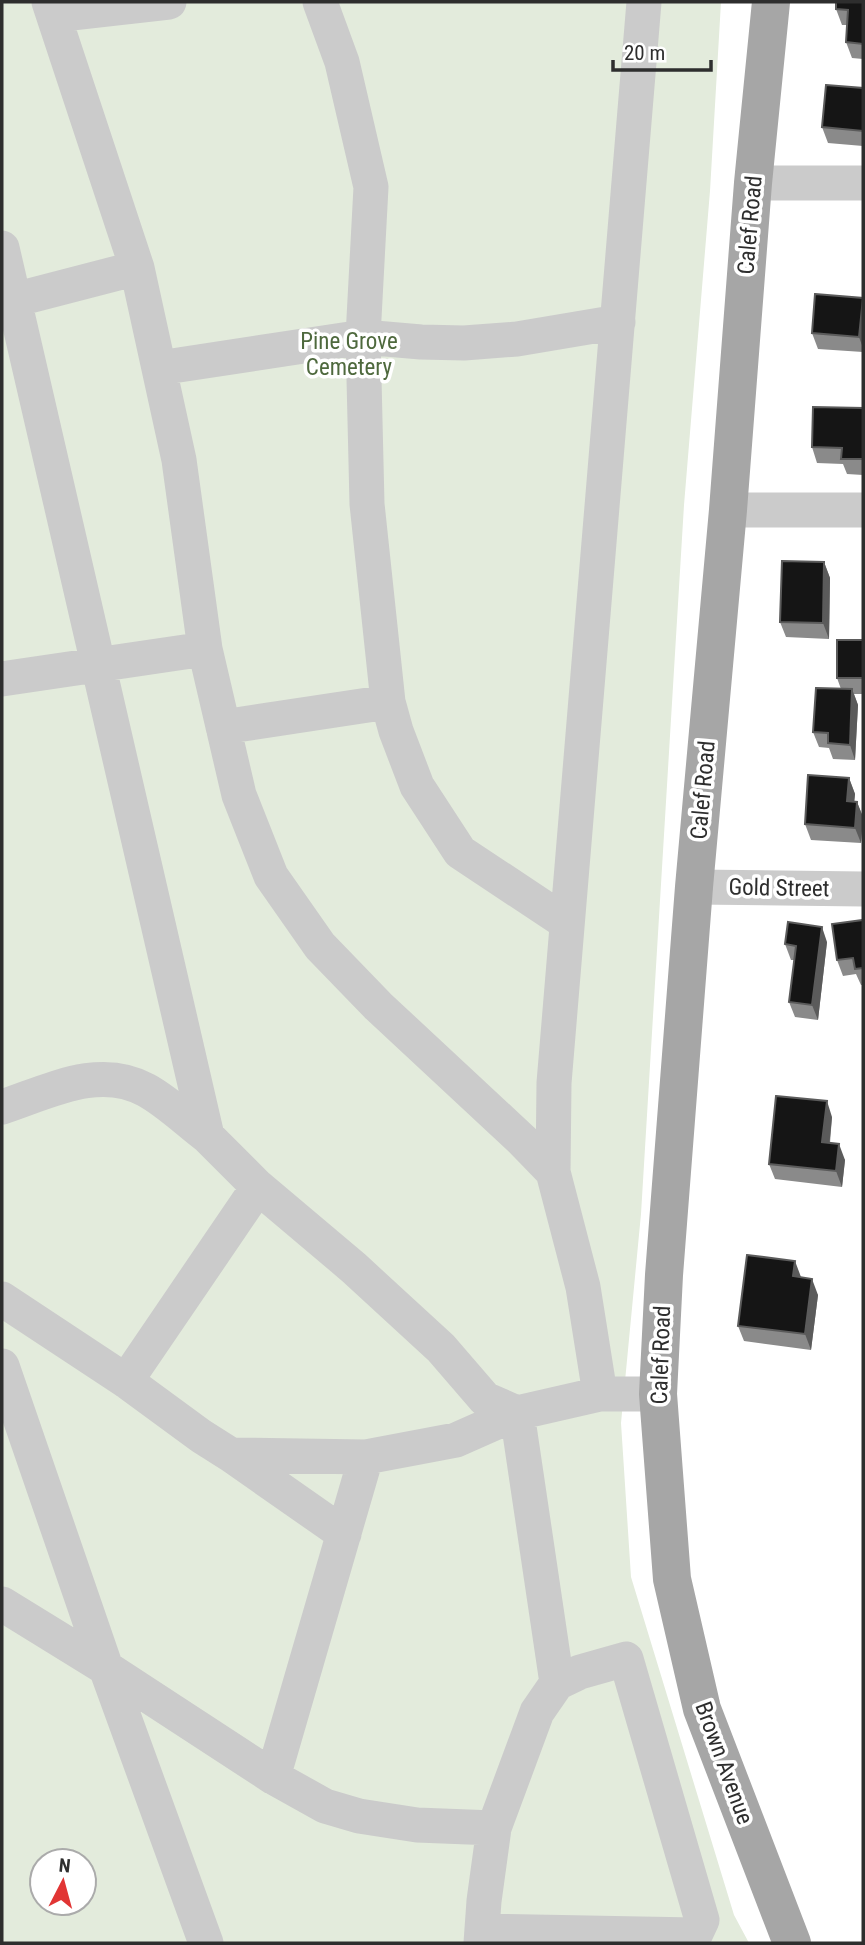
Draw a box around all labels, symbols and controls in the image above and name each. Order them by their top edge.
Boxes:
scale bar [613,28,711,72]
text: 20 m [624,41,665,65]
street label: Calef Road [732,175,768,275]
park label: Pine Grove Cemetery [300,328,398,381]
street label: Calef Road [685,740,721,840]
street label: Gold Street [728,874,830,902]
street label: Calef Road [646,1305,676,1405]
street label: Brown Avenue [689,1698,759,1828]
north arrow [28,1847,98,1917]
text: N [58,1854,72,1878]

